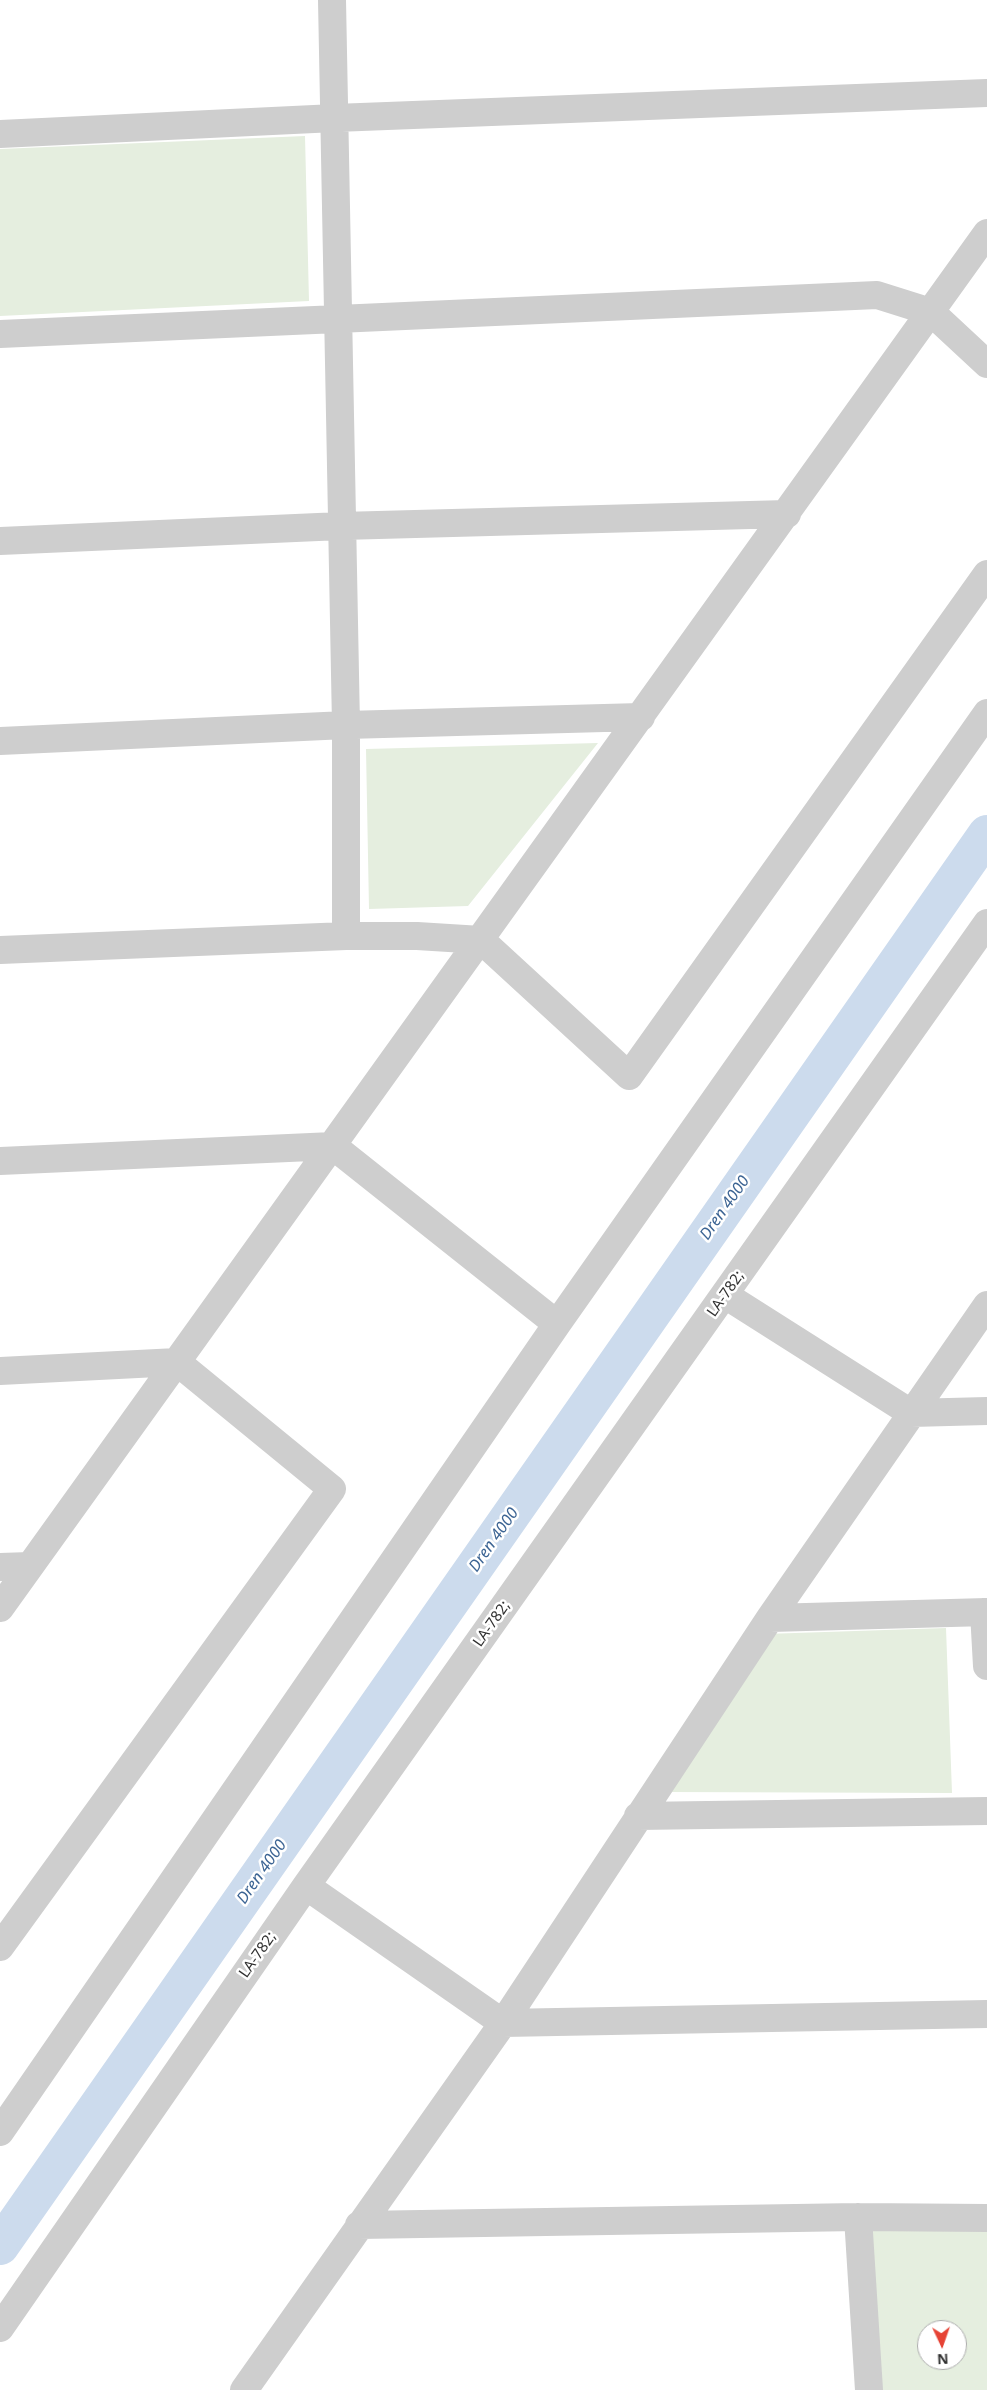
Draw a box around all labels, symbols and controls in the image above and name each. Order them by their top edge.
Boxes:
water label: Dren 4000 [696,1172,754,1244]
street label: LA-782; [704,1268,748,1320]
water label: Dren 4000 [465,1504,523,1576]
street label: LA-782; [470,1598,514,1650]
water label: Dren 4000 [233,1836,291,1908]
street label: LA-782; [236,1929,280,1981]
north arrow [917,2320,967,2370]
text: N [937,2350,949,2369]

